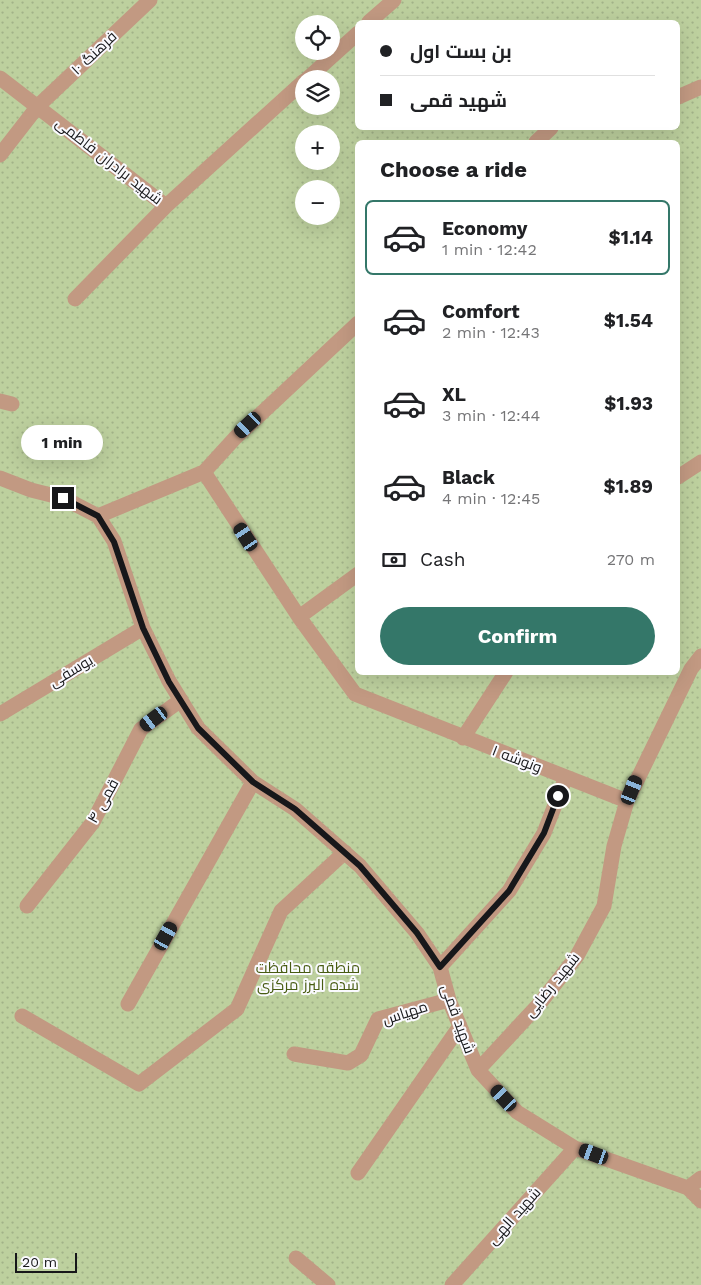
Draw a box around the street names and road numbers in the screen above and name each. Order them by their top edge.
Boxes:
street label: فرهنگ ۱۰ [67,27,121,79]
street label: شهید برادران فاطمی [51,114,166,209]
street label: یوسفی [46,651,97,692]
street label: ونوشه ۱ [490,741,544,777]
street label: قمی ۴ [84,776,123,827]
street label: شهید رضایی [521,949,584,1022]
street label: شهید قمی [436,982,479,1056]
street label: مهیاس [380,997,430,1030]
street label: شهید الهی [483,1184,545,1249]

